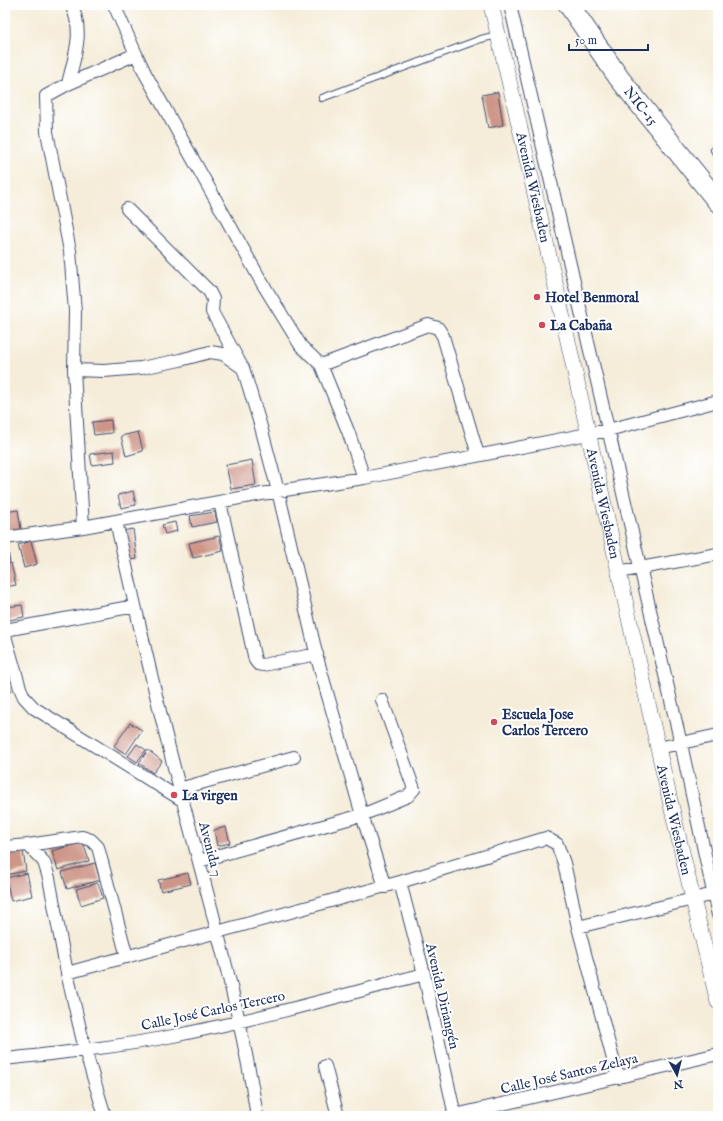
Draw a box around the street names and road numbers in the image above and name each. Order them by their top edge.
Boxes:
street label: NIC-15 [619,83,661,130]
street label: Avenida Wiesbaden [511,129,554,245]
street label: Avenida Wiesbaden [582,446,624,561]
street label: Avenida Wiesbaden [652,762,695,877]
street label: Avenida 7 [194,819,226,879]
street label: Avenida Diriangén [421,940,463,1052]
street label: Calle José Carlos Tercero [140,987,287,1035]
street label: Calle José Santos Zelaya [499,1049,640,1099]

